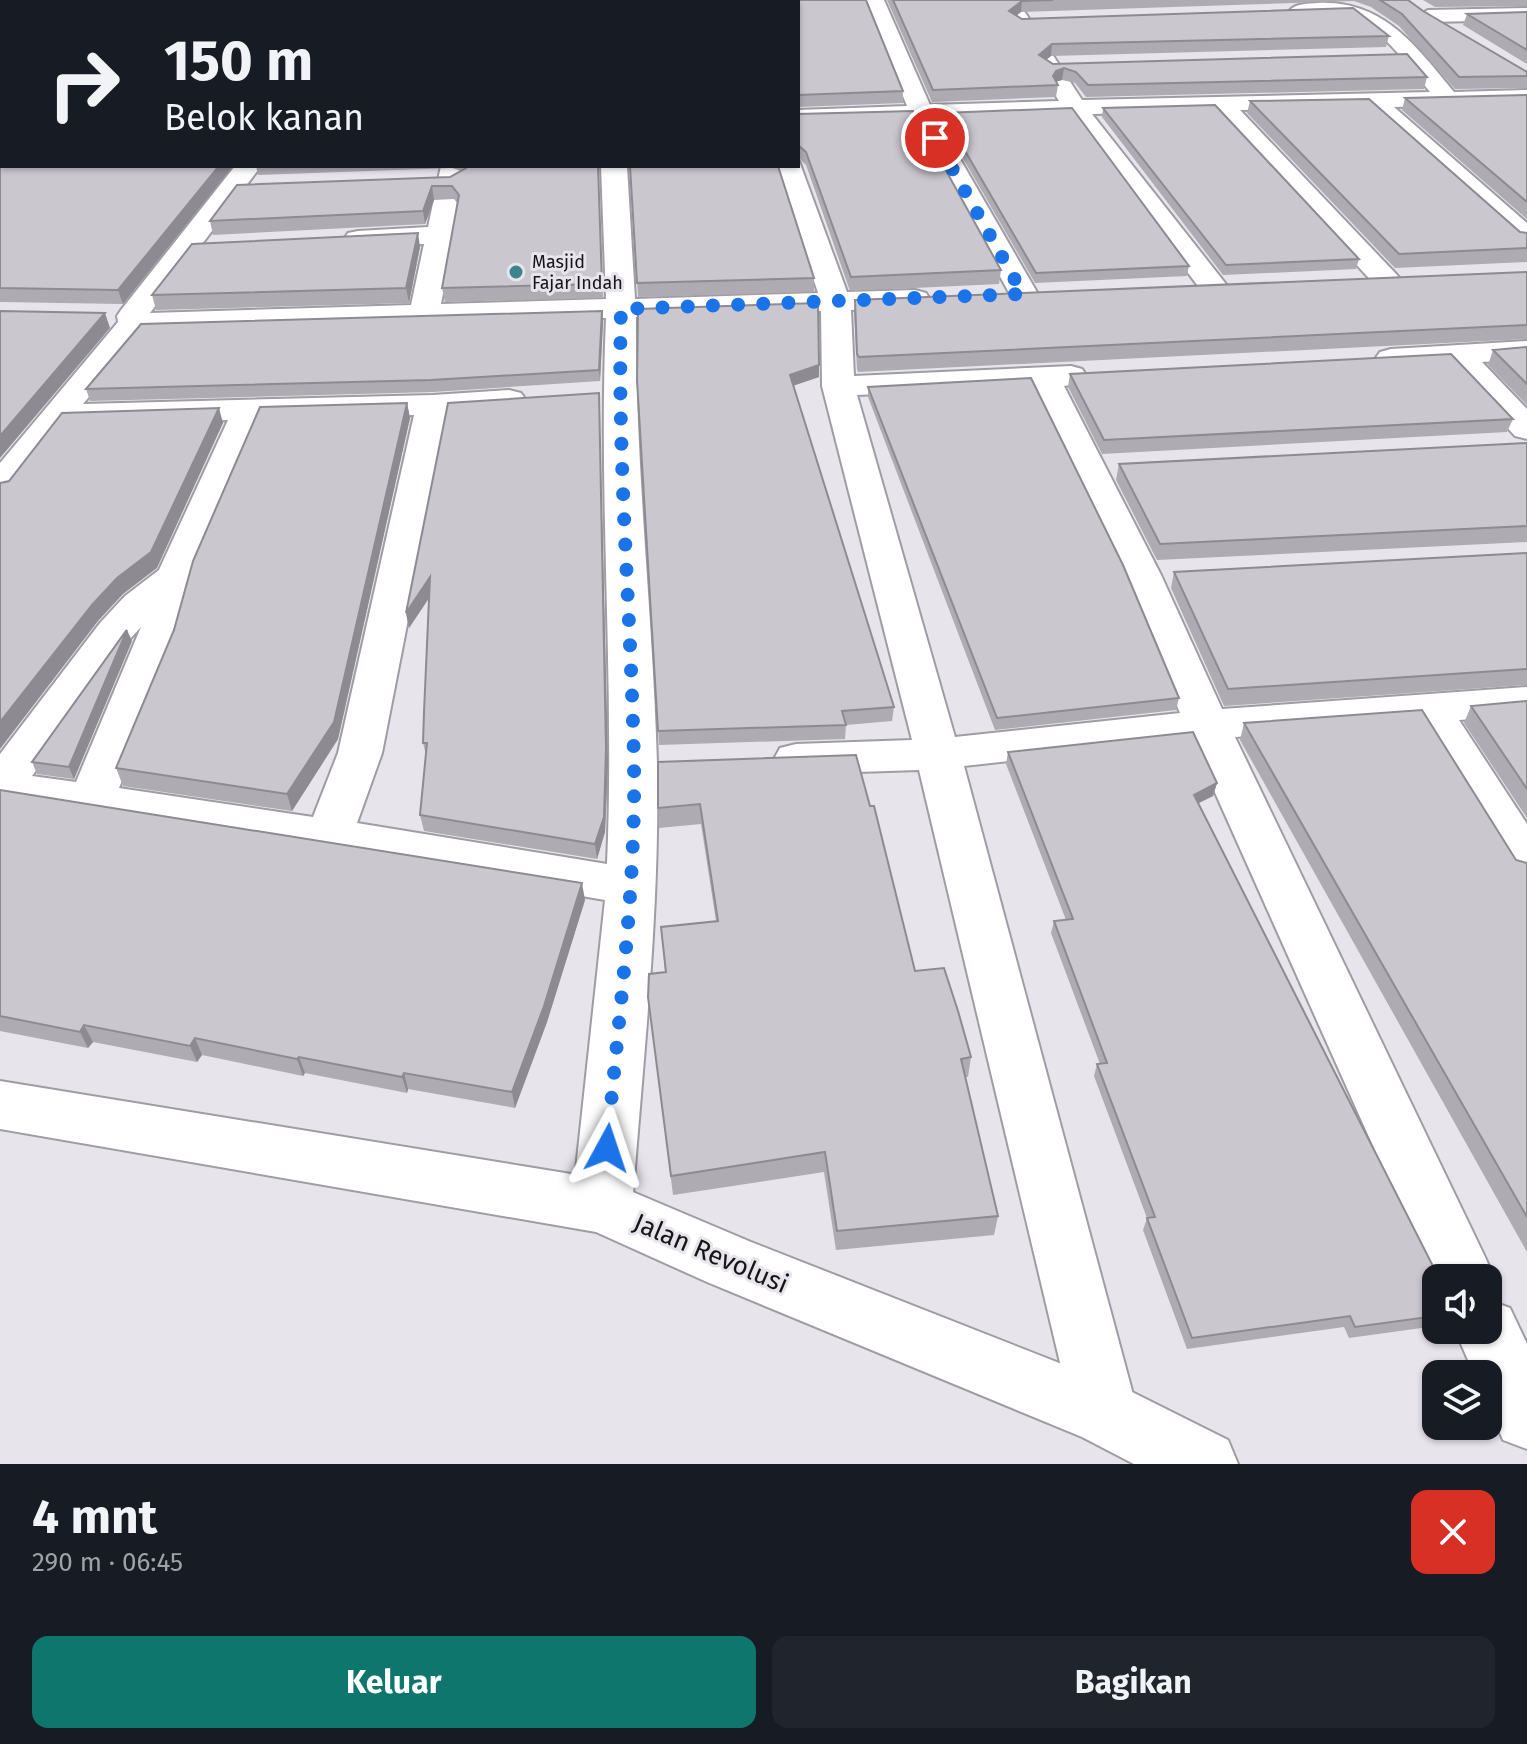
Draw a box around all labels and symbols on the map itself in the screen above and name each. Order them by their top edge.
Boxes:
pin [901,104,969,172]
place label: Masjid Fajar Indah [532,251,623,294]
marker: Masjid Fajar Indah [507,263,525,281]
position arrow [565,1106,649,1190]
street label: Jalan Revolusi [629,1207,793,1300]

